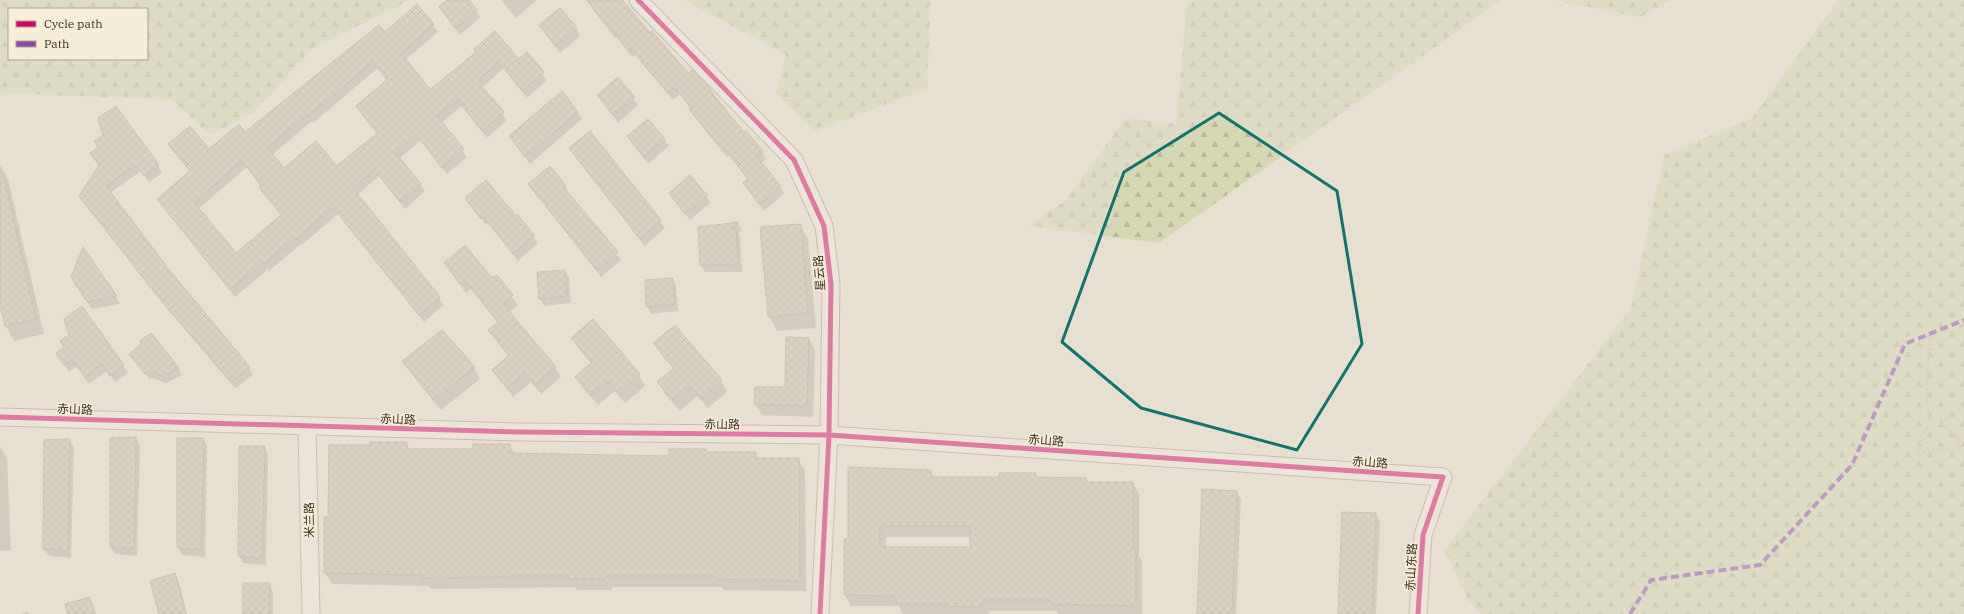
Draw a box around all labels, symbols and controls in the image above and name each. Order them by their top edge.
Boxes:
legend [8,8,148,60]
text: Cycle path [44,16,103,31]
text: Path [44,36,70,51]
street label: 星云路 [810,255,828,291]
street label: 赤山路 [57,401,93,417]
street label: 赤山路 [380,411,416,427]
street label: 赤山路 [704,416,740,432]
street label: 赤山路 [1028,431,1064,449]
street label: 赤山路 [1352,453,1388,471]
street label: 米兰路 [301,502,317,538]
street label: 赤山东路 [1402,543,1420,591]

